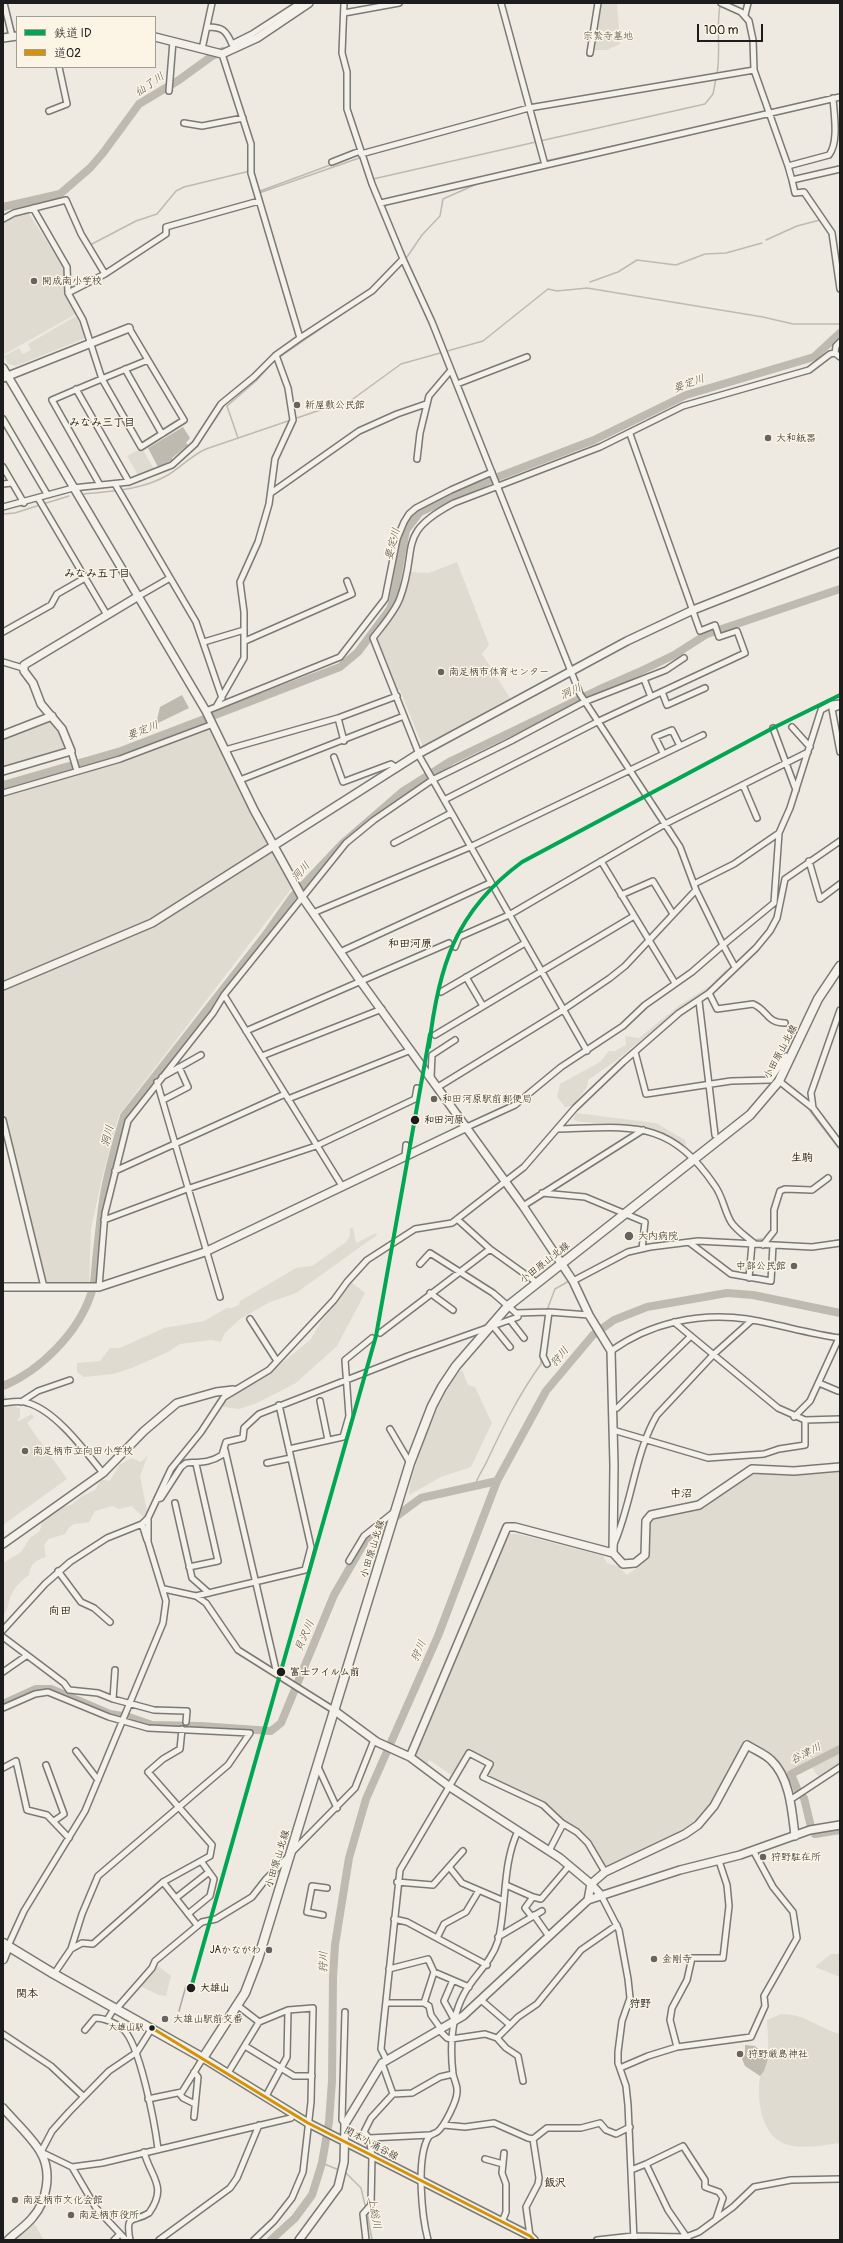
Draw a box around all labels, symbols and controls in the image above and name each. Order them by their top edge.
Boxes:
legend [16,16,156,68]
scale bar [699,16,765,42]
text: 100 m [704,23,738,38]
text: 鉄道 ID [54,26,92,41]
park label: 宗繁寺墓地 [583,30,633,42]
text: 道02 [54,46,81,61]
water label: 仙了川 [133,70,167,100]
place label: 開成南小学校 [42,275,102,287]
marker: 開成南小学校 [29,276,39,286]
water label: 要定川 [671,372,707,396]
place label: 新屋敷公民館 [305,399,365,411]
marker: 新屋敷公民館 [292,400,302,410]
district label: みなみ三丁目 [69,416,135,430]
place label: 大和紙器 [776,432,816,444]
marker: 大和紙器 [763,433,773,443]
water label: 要定川 [382,526,404,562]
district label: みなみ五丁目 [64,567,130,581]
place label: 南足柄市体育センター [449,666,549,678]
marker: 南足柄市体育センター [436,667,446,677]
water label: 洞川 [558,681,584,703]
water label: 要定川 [125,719,161,743]
water label: 洞川 [289,859,313,885]
district label: 和田河原 [388,937,432,951]
street label: 小田原山北線 [762,1023,800,1081]
place label: 和田河原駅前郵便局 [442,1093,532,1105]
marker: 和田河原駅前郵便局 [429,1094,439,1104]
marker: 和田河原 [409,1114,421,1126]
place label: 和田河原 [424,1114,464,1126]
water label: 洞川 [99,1124,117,1148]
district label: 生駒 [791,1151,813,1165]
marker: 大内病院 [623,1230,635,1242]
place label: 大内病院 [638,1230,678,1242]
street label: 小田原山北線 [518,1240,572,1286]
place label: 中部公民館 [736,1260,786,1272]
marker: 中部公民館 [789,1261,799,1271]
water label: 狩川 [548,1344,572,1370]
place label: 南足柄市立向田小学校 [33,1445,133,1457]
marker: 南足柄市立向田小学校 [20,1446,30,1456]
district label: 中沼 [670,1487,692,1501]
street label: 小田原山北線 [358,1519,388,1579]
district label: 向田 [49,1604,71,1618]
water label: 貝沢川 [292,1618,318,1654]
water label: 狩川 [408,1638,430,1664]
marker: 富士フイルム前 [275,1666,287,1678]
place label: 富士フイルム前 [290,1666,360,1678]
water label: 谷津川 [788,1741,824,1767]
street label: 小田原山北線 [263,1829,293,1889]
place label: 狩野駐在所 [771,1851,821,1863]
marker: 狩野駐在所 [758,1852,768,1862]
place label: JAかながわ [210,1944,261,1956]
marker: JAかながわ [264,1945,274,1955]
water label: 狩川 [317,1951,331,1973]
place label: 金剛寺 [662,1953,692,1965]
marker: 金剛寺 [649,1954,659,1964]
marker: 大雄山 [185,1982,197,1994]
place label: 大雄山 [200,1982,230,1994]
district label: 関本 [16,1987,38,2001]
district label: 狩野 [629,1997,651,2011]
place label: 大雄山駅前交番 [173,2013,243,2025]
marker: 大雄山駅前交番 [160,2014,170,2024]
place label: 大雄山駅 [108,2023,144,2033]
marker: 大雄山駅 [147,2023,157,2033]
place label: 狩野厳島神社 [748,2048,808,2060]
marker: 狩野厳島神社 [735,2049,745,2059]
street label: 関本小涌谷線 [342,2125,400,2163]
district label: 飯沢 [544,2176,566,2190]
place label: 南足柄市文化会館 [23,2194,103,2206]
marker: 南足柄市文化会館 [10,2195,20,2205]
water label: 上総川 [364,2196,384,2230]
place label: 南足柄市役所 [79,2209,139,2221]
marker: 南足柄市役所 [66,2210,76,2220]

